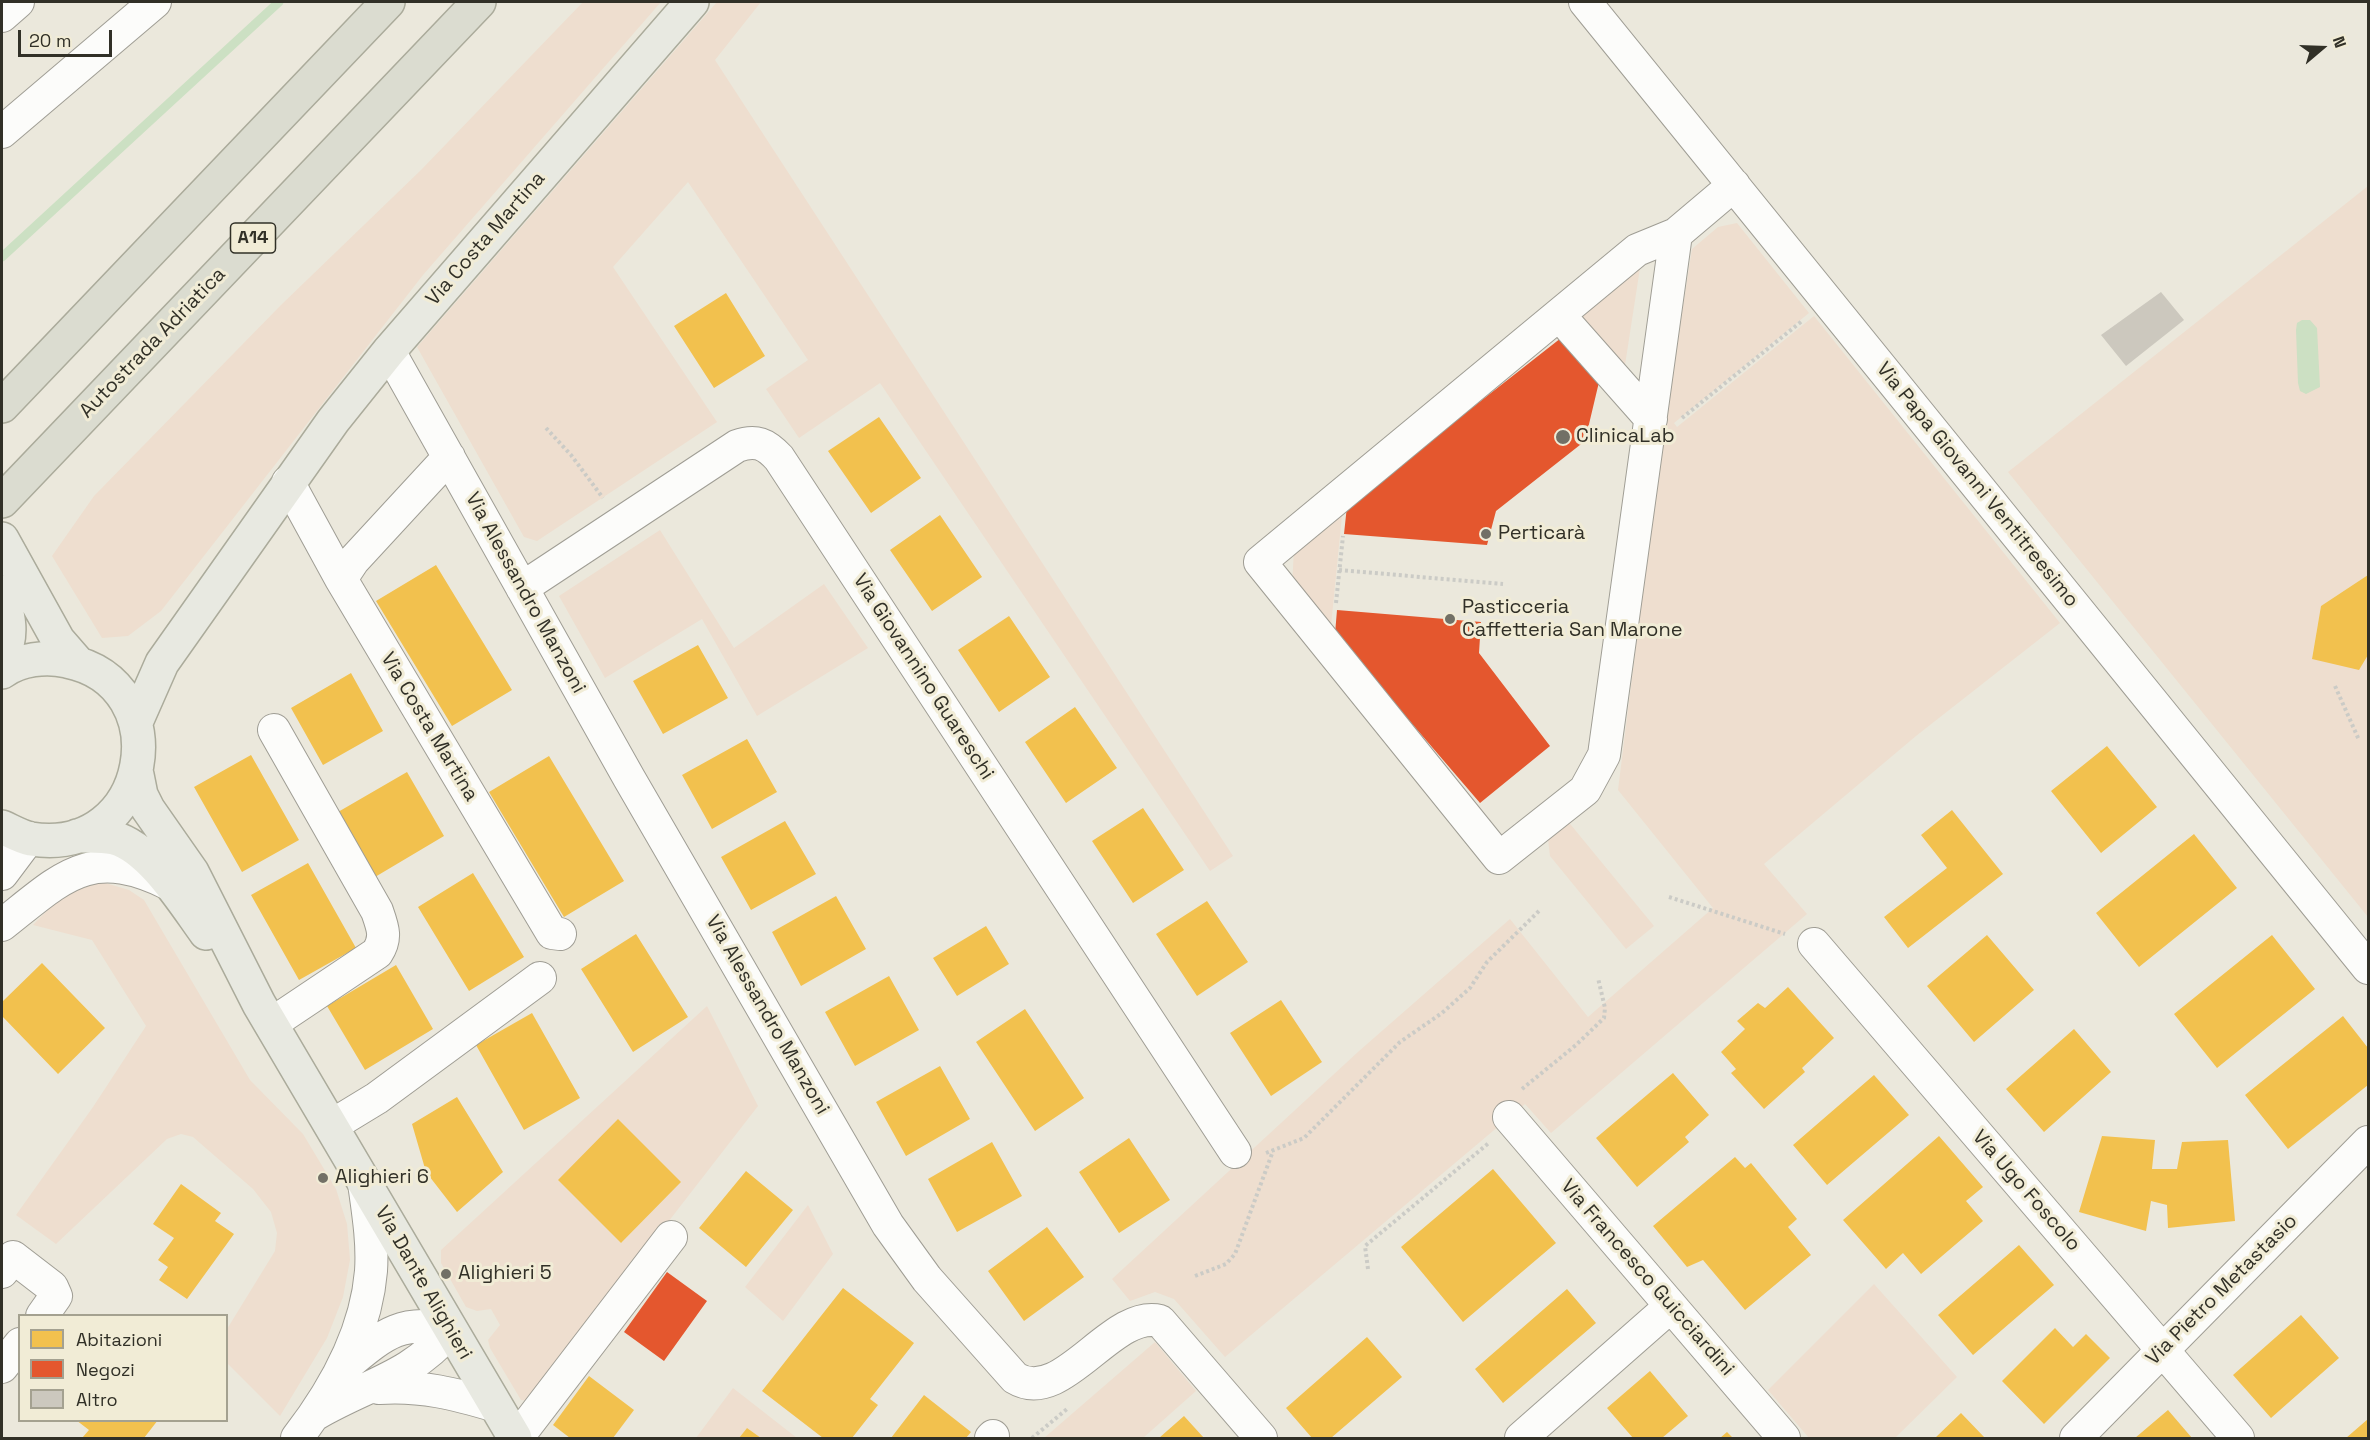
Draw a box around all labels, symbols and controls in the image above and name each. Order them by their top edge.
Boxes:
scale bar [21,18,116,56]
north arrow [2292,18,2352,78]
text: 20 m [29,29,72,52]
text: N [2328,33,2351,50]
street label: Via Costa Martina [421,167,551,311]
road number: A14 [230,223,276,253]
street label: Autostrada Adriatica [75,263,231,423]
street label: Via Papa Giovanni Ventitreesimo [1871,358,2083,612]
place label: ClinicaLab [1576,425,1675,449]
marker: ClinicaLab [1554,428,1572,446]
street label: Via Alessandro Manzoni [460,488,590,698]
place label: Perticarà [1498,522,1585,546]
marker: Perticarà [1479,527,1493,541]
street label: Via Giovannino Guareschi [847,570,999,784]
place label: Pasticceria Caffetteria San Marone [1462,596,1682,643]
marker: Pasticceria Caffetteria San Marone [1443,612,1457,626]
street label: Via Costa Martina [375,648,483,806]
street label: Via Alessandro Manzoni [700,911,834,1119]
street label: Via Ugo Foscolo [1967,1125,2085,1257]
place label: Alighieri 6 [335,1166,429,1190]
marker: Alighieri 6 [316,1171,330,1185]
street label: Via Francesco Guicciardini [1555,1175,1739,1381]
street label: Via Dante Alighieri [369,1202,477,1364]
street label: Via Pietro Metastasio [2141,1209,2303,1371]
place label: Alighieri 5 [458,1262,552,1286]
marker: Alighieri 5 [439,1267,453,1281]
legend [18,1314,228,1422]
text: Abitazioni [76,1328,162,1351]
text: Negozi [76,1358,135,1381]
text: Altro [76,1388,118,1411]

